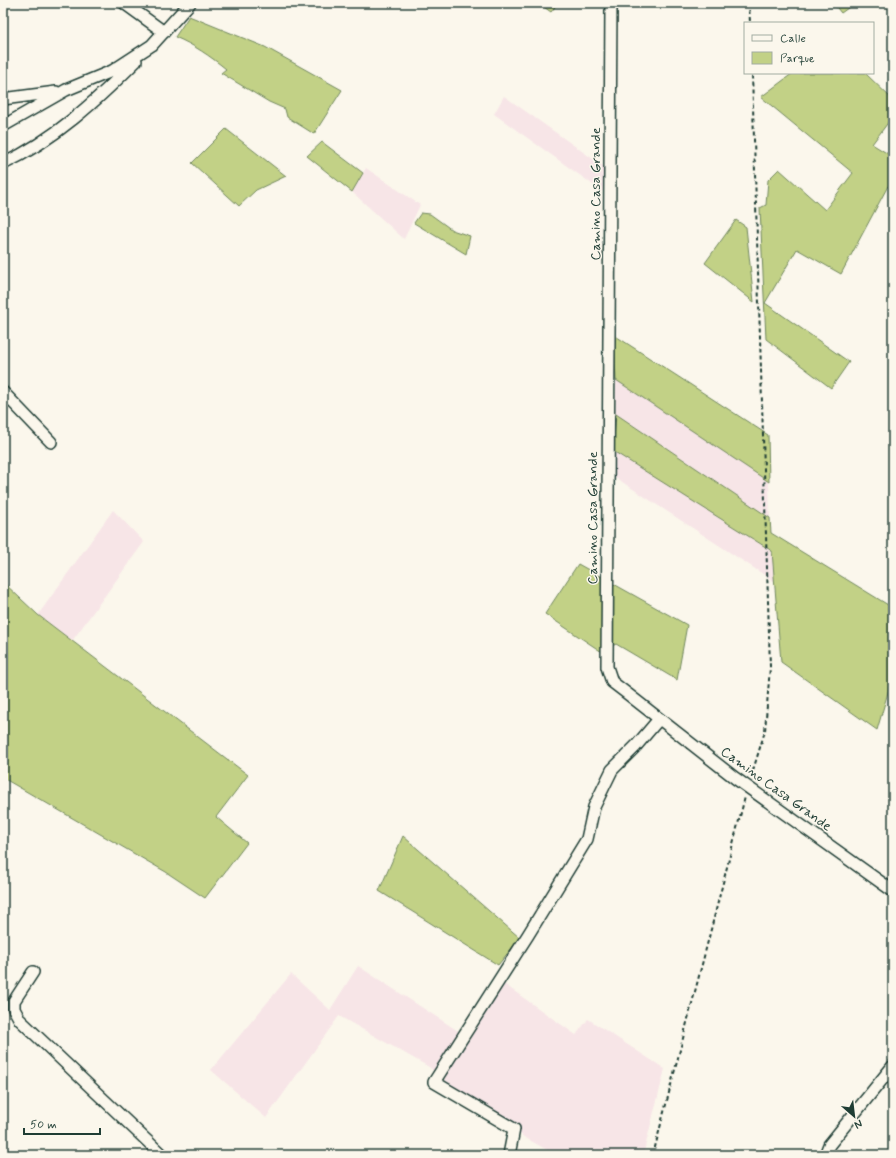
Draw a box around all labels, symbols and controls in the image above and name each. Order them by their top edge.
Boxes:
legend [744,22,874,74]
text: Calle [780,31,806,47]
text: Parque [780,51,815,67]
street label: Camino Casa Grande [587,127,605,261]
street label: Camino Casa Grande [584,451,602,585]
street label: Camino Casa Grande [717,743,835,835]
north arrow [834,1096,874,1136]
scale bar [24,1110,100,1136]
text: N [852,1116,865,1132]
text: 50 m [30,1117,57,1133]

